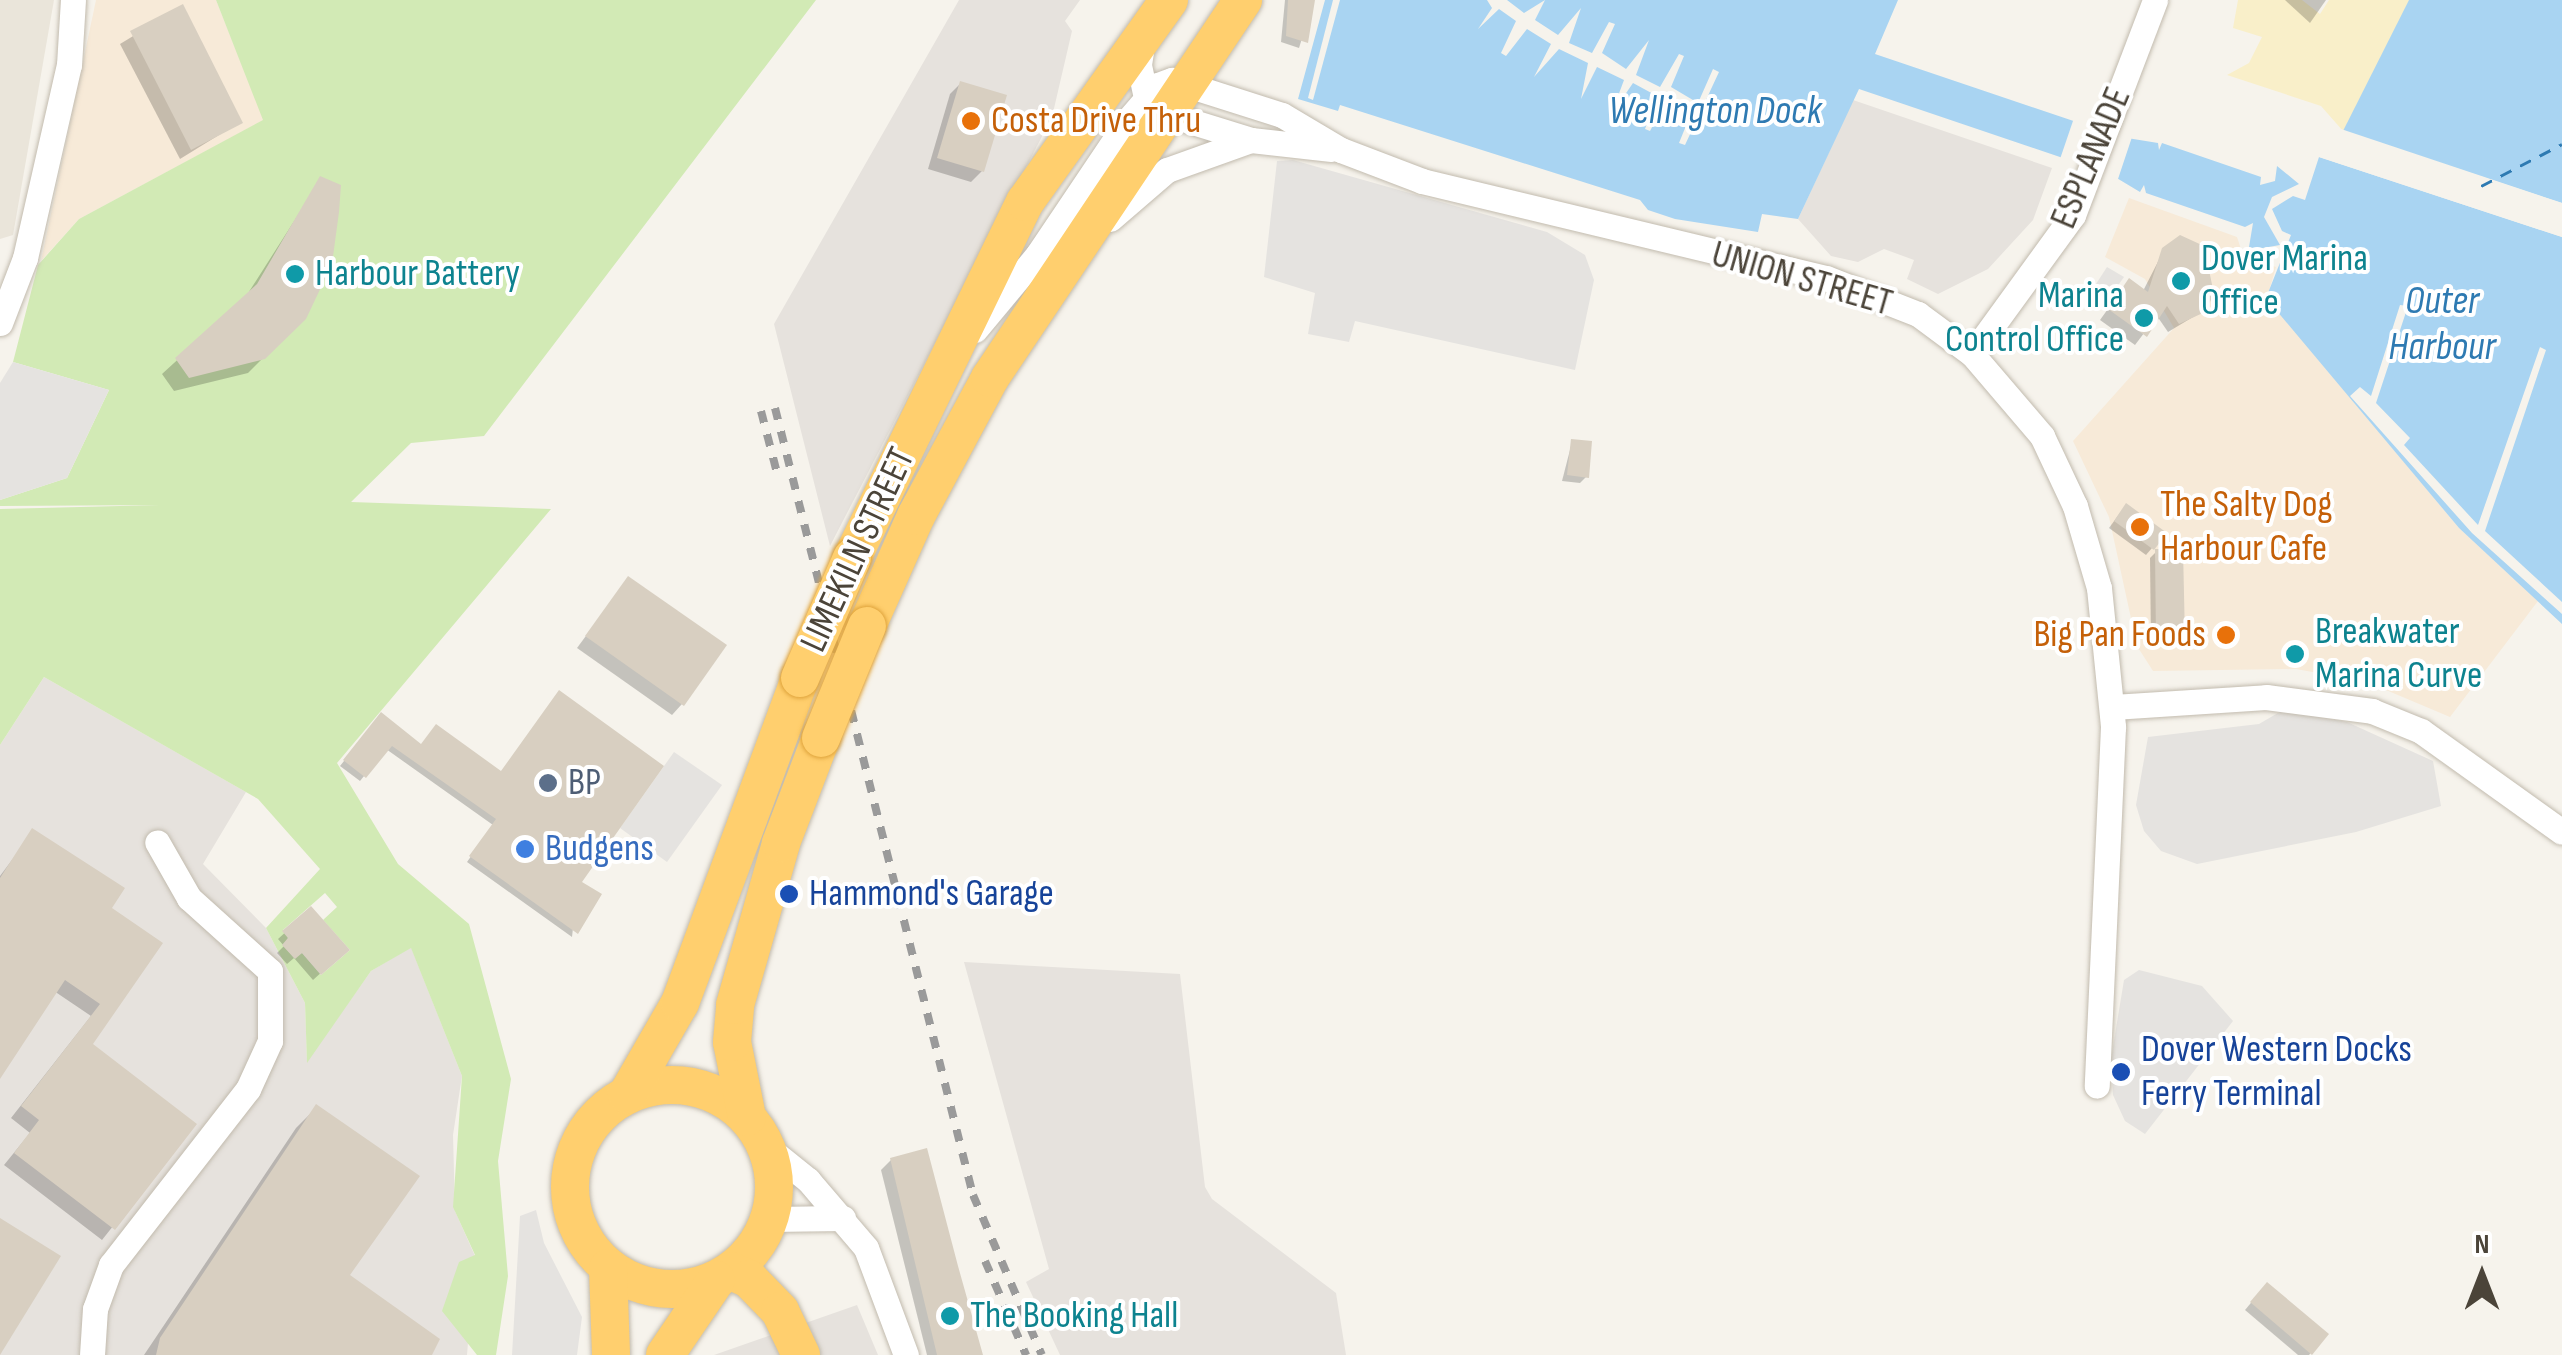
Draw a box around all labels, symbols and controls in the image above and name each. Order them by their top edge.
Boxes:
street label: ESPLANADE [2041,81,2141,235]
water label: Wellington Dock [1608,87,1822,135]
place label: Costa Drive Thru [991,98,1201,144]
marker: Costa Drive Thru [960,110,982,132]
street label: UNION STREET [1706,231,1898,327]
place label: Dover Marina Office [2201,236,2368,326]
place label: Harbour Battery [315,251,520,297]
marker: Harbour Battery [284,263,306,285]
marker: Dover Marina Office [2170,270,2192,292]
place label: Marina Control Office [1945,273,2124,362]
water label: Outer Harbour [2388,277,2496,371]
marker: Marina Control Office [2133,307,2155,329]
street label: LIMEKILN STREET [791,441,925,659]
place label: The Salty Dog Harbour Cafe [2160,482,2333,572]
marker: The Salty Dog Harbour Cafe [2129,516,2151,538]
place label: Breakwater Marina Curve [2315,609,2482,698]
place label: Big Pan Foods [2033,612,2206,658]
marker: Big Pan Foods [2215,624,2237,646]
marker: Breakwater Marina Curve [2284,643,2306,665]
place label: BP [568,760,601,806]
marker: BP [537,772,559,794]
place label: Budgens [545,826,654,872]
marker: Budgens [514,838,536,860]
place label: Hammond's Garage [809,871,1054,917]
marker: Hammond's Garage [778,883,800,905]
place label: Dover Western Docks Ferry Terminal [2141,1027,2412,1116]
marker: Dover Western Docks Ferry Terminal [2110,1061,2132,1083]
north arrow [2432,1225,2532,1325]
text: N [2475,1228,2489,1261]
place label: The Booking Hall [970,1293,1178,1339]
marker: The Booking Hall [939,1305,961,1327]

